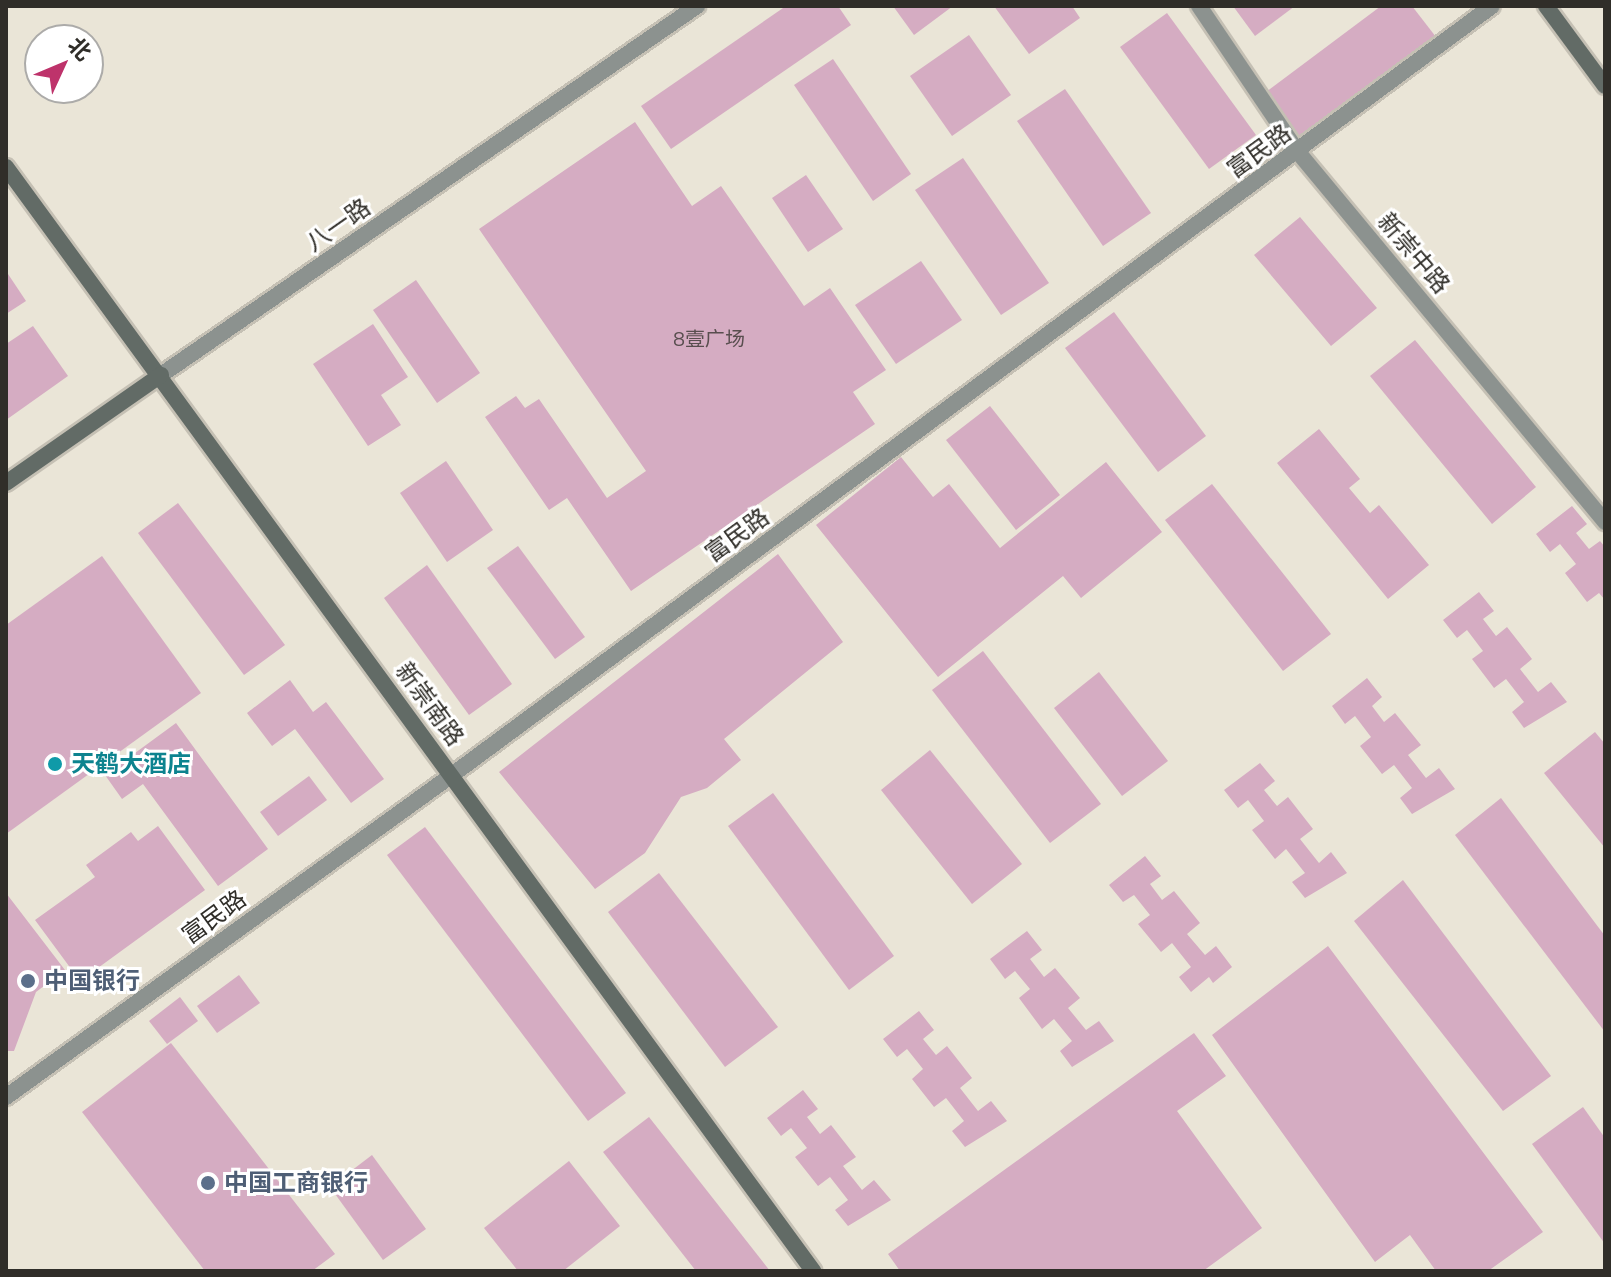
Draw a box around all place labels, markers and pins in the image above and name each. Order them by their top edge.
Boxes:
place label: 天鹤大酒店 [71,750,191,778]
marker: 天鹤大酒店 [46,755,64,773]
place label: 中国银行 [44,967,140,995]
marker: 中国银行 [19,972,37,990]
place label: 中国工商银行 [224,1169,368,1197]
marker: 中国工商银行 [199,1174,217,1192]

